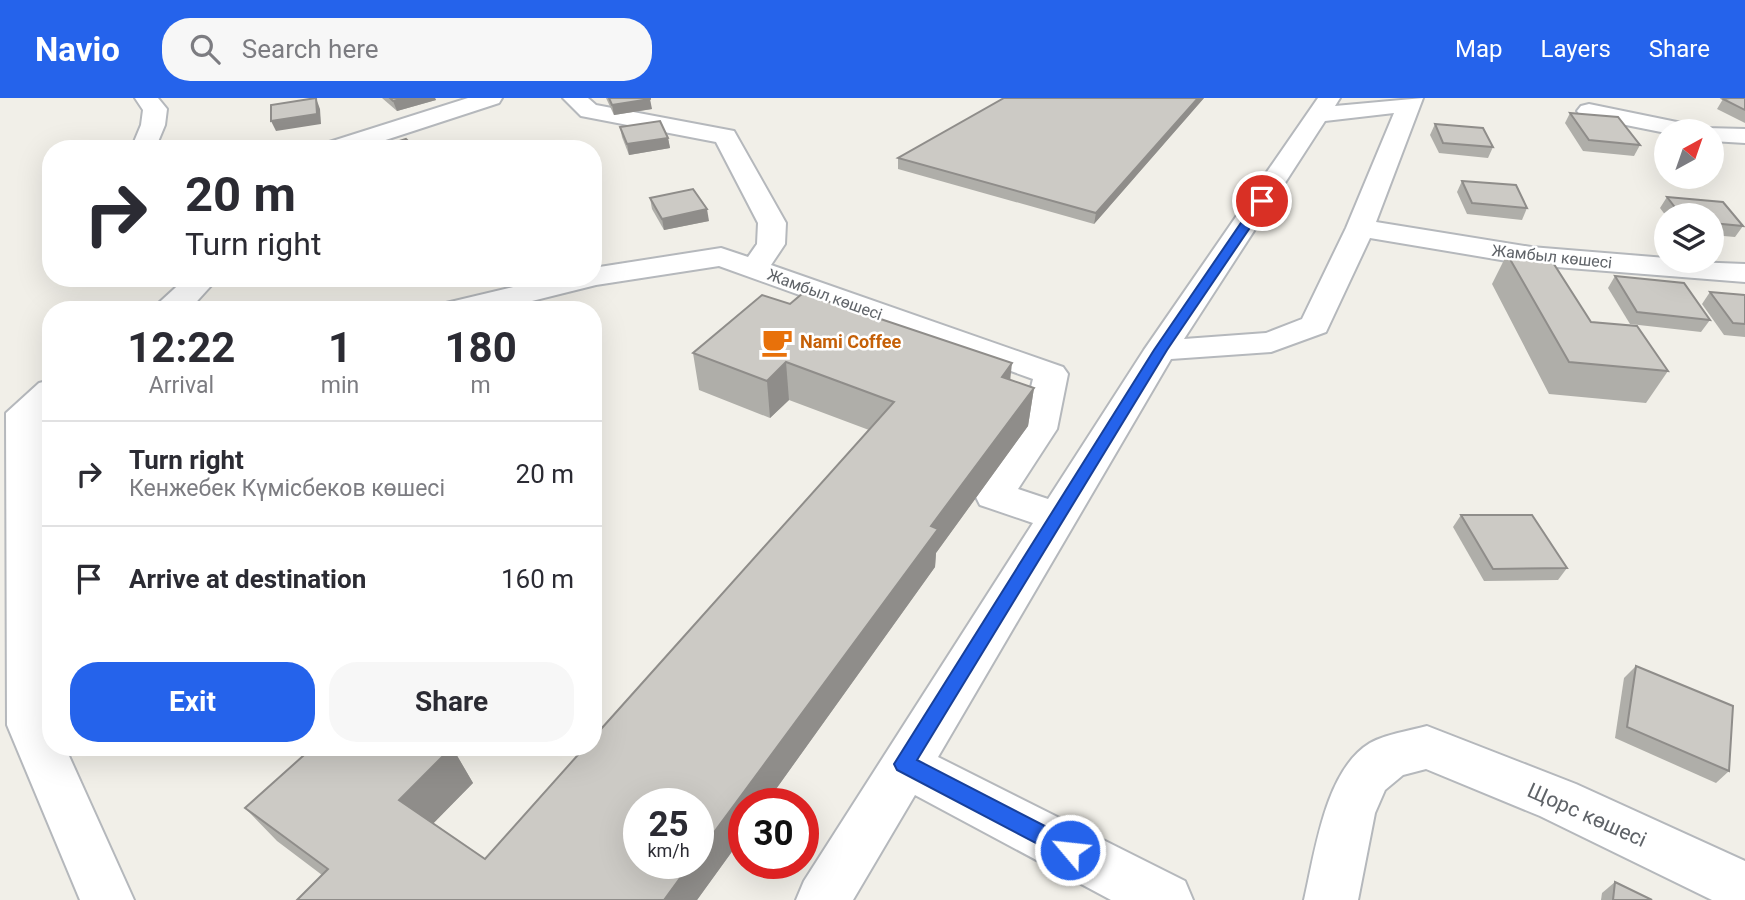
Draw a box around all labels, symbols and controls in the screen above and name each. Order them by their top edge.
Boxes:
search box [162,18,652,81]
text: Navio [35,30,120,69]
icon: search [186,30,224,68]
text: Search here [242,34,379,64]
text: Map [1455,35,1503,63]
text: Layers [1541,35,1611,63]
text: Share [1649,35,1710,63]
north arrow [1654,119,1724,189]
map controls [1654,119,1724,273]
text: 20 m [185,166,296,223]
icon: right [70,168,161,259]
pin [1232,171,1292,231]
icon: arrive [1243,182,1281,220]
button: layers [1654,203,1724,273]
text: Turn right [185,225,321,263]
street label: Жамбыл көшесі [1491,241,1613,272]
street label: Жамбыл көшесі [765,265,885,324]
text: 12:22 [127,323,235,372]
text: 1 [328,323,352,372]
text: 180 [444,323,517,372]
cafe icon: Nami Coffee [760,325,794,359]
place label: Nami Coffee [800,331,901,352]
text: Arrival [149,372,214,399]
text: min [321,372,359,399]
text: m [471,372,491,399]
text: Turn right [129,445,244,475]
icon: right [70,455,108,493]
text: 20 m [516,459,574,489]
text: Кенжебек Күмісбеков көшесі [129,475,445,502]
icon: arrive [70,560,108,598]
text: Arrive at destination [129,564,366,594]
text: 160 m [501,564,574,594]
button: Exit [70,662,315,742]
button: Share [329,662,574,742]
street label: Щорс көшесі [1524,778,1650,852]
speed limit sign: 30 [728,788,819,879]
text: 25 [648,804,689,845]
position arrow [1033,813,1107,887]
text: km/h [647,840,690,861]

